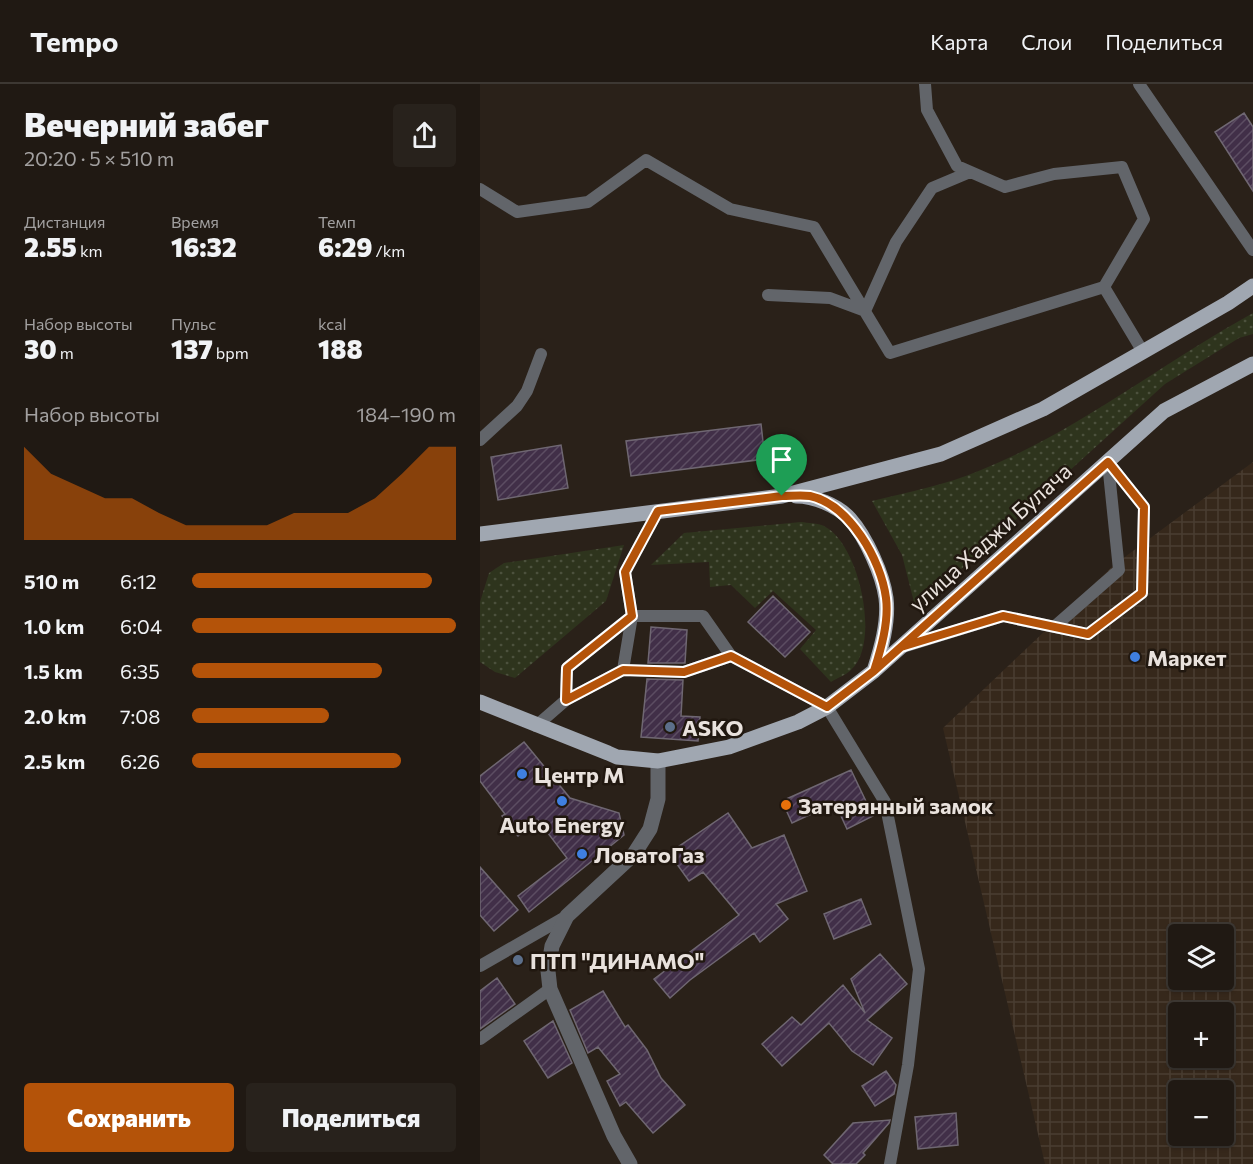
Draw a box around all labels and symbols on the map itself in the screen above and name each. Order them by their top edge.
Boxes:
pin [756,434,807,496]
street label: улица Хаджи Булача [903,457,1077,617]
place label: Маркет [1147,644,1227,671]
marker: Маркет [1128,650,1142,664]
place label: ASKO [682,714,744,741]
marker: ASKO [663,720,677,734]
place label: Центр М [534,761,624,788]
marker: Центр М [515,767,529,781]
place label: Затерянный замок [798,792,994,819]
marker: Auto Energy [555,794,569,808]
marker: Затерянный замок [779,798,793,812]
place label: Auto Energy [499,811,625,838]
place label: ЛоватоГаз [594,841,705,868]
marker: ЛоватоГаз [575,847,589,861]
place label: ПТП "ДИНАМО" [530,947,704,974]
marker: ПТП "ДИНАМО" [511,953,525,967]

